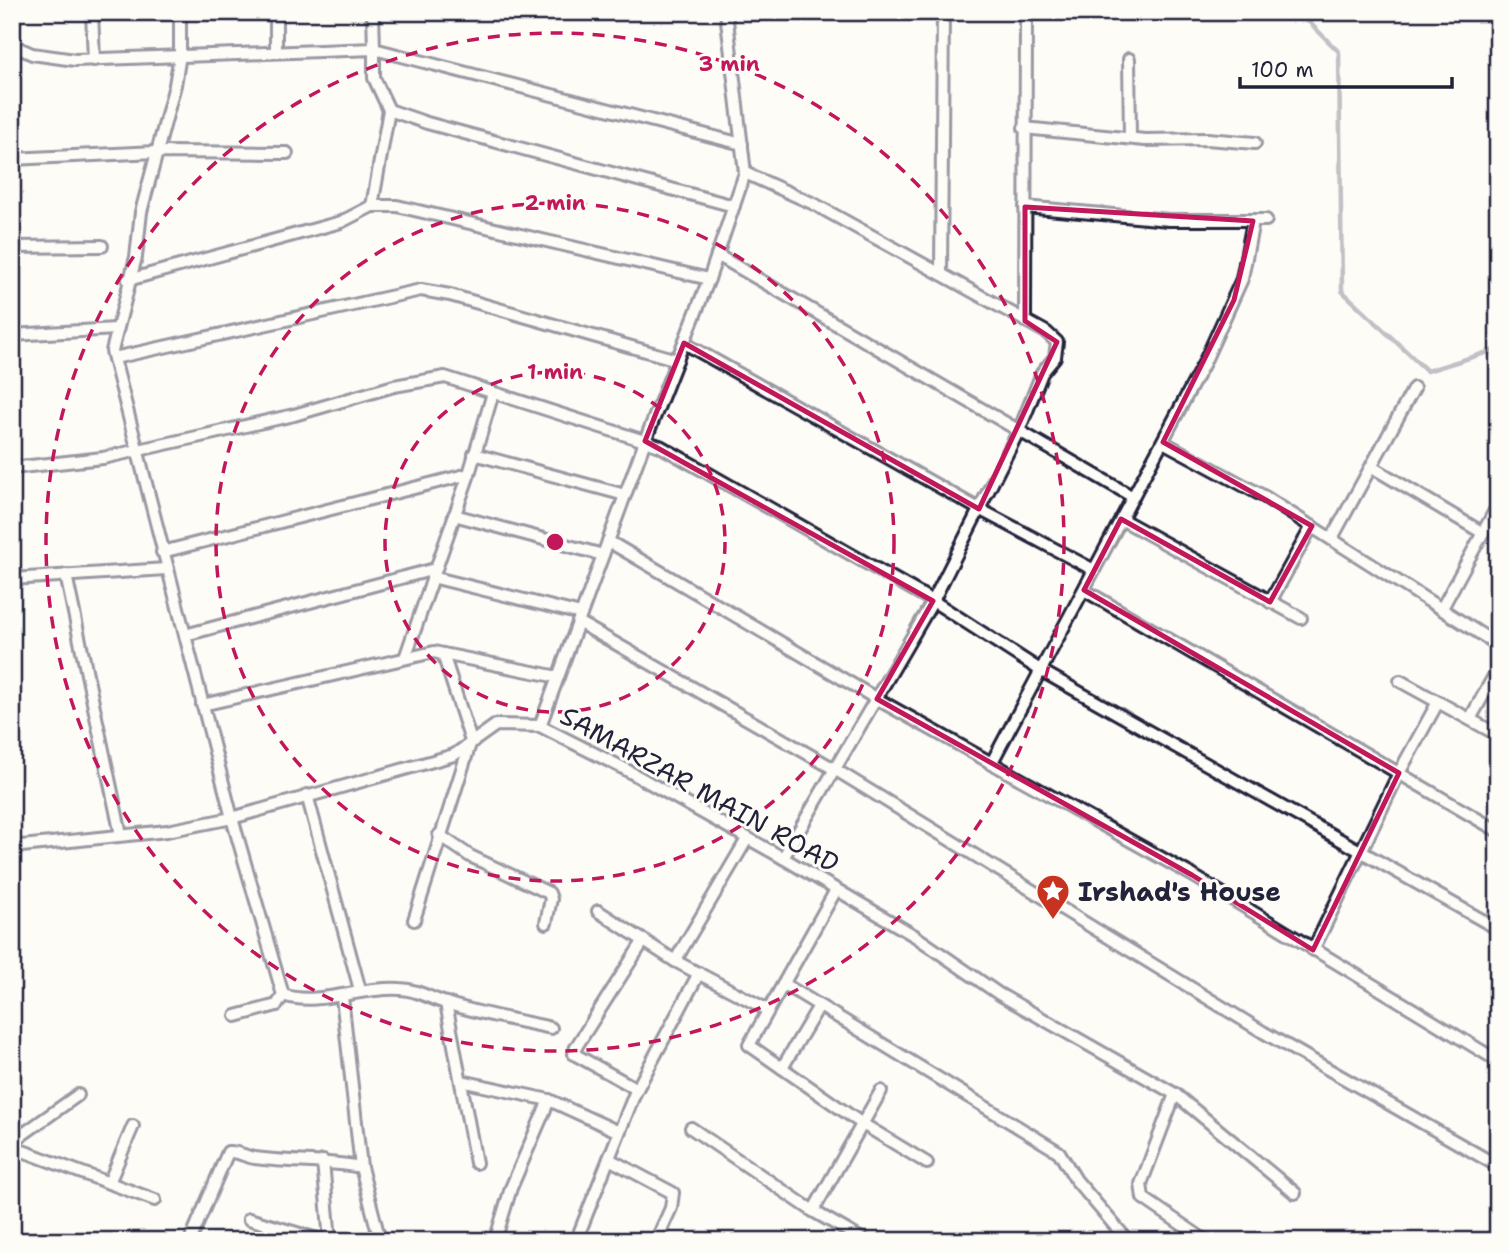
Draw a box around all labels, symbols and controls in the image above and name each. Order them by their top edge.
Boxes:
scale bar [1240,46,1452,90]
text: 3 min [698,50,760,78]
text: 100 m [1251,56,1314,84]
text: 2 min [524,189,586,217]
text: 1 min [527,358,583,386]
centre of rings [543,530,567,554]
street label: SAMARZAR MAIN ROAD [554,698,846,880]
place icon: Irshad's House [1034,872,1072,921]
place label: Irshad's House [1078,874,1281,909]

